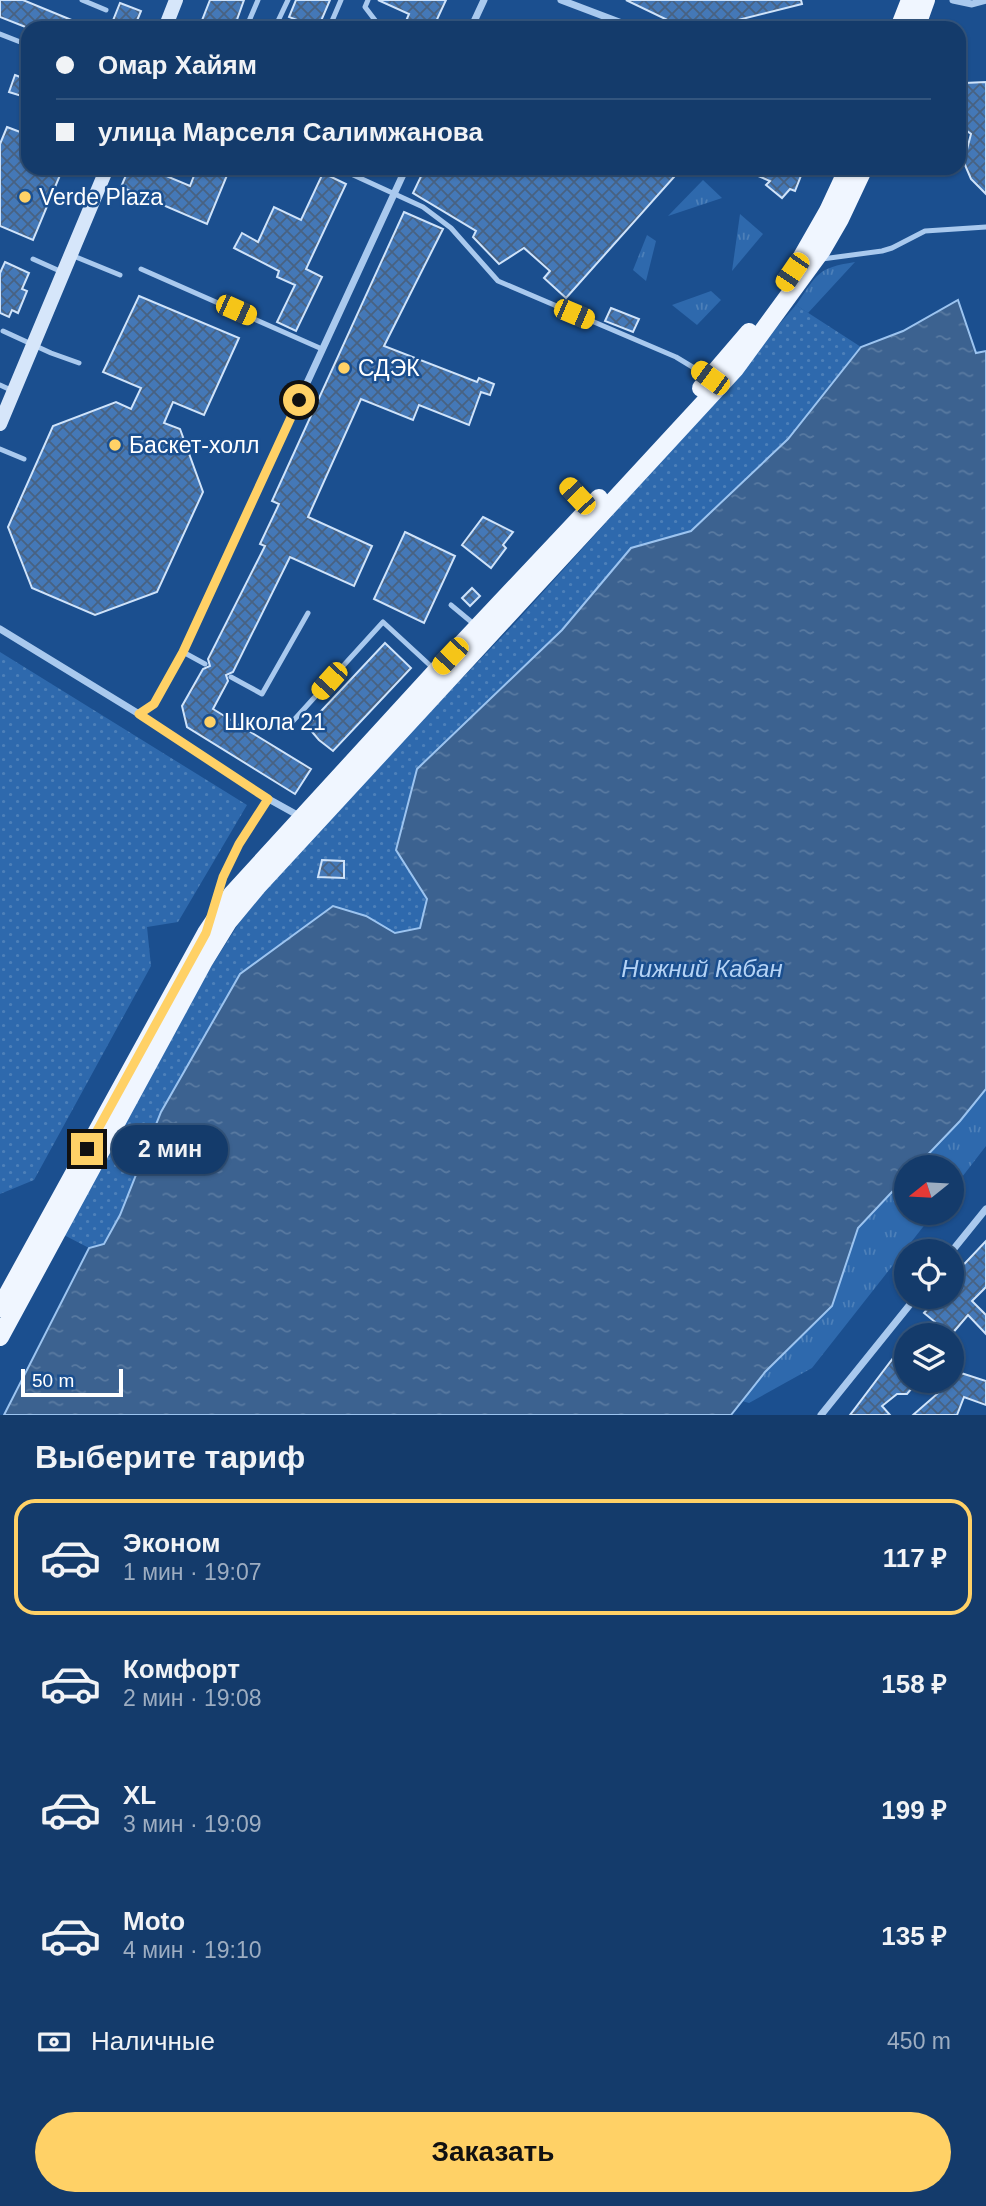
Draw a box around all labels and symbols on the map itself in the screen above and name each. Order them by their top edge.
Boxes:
place label: Verde Plaza [39,184,163,210]
marker: Verde Plaza [17,189,33,205]
car [772,249,813,295]
car [213,292,260,328]
car [551,296,598,332]
place label: СДЭК [358,355,420,381]
car [687,357,734,399]
marker: СДЭК [336,360,352,376]
route start [283,384,315,416]
place label: Баскет-холл [129,432,259,458]
marker: Баскет-холл [107,437,123,453]
car [555,473,600,519]
car [428,633,473,679]
car [308,658,351,704]
place label: Школа 21 [224,709,326,735]
marker: Школа 21 [202,714,218,730]
water label: Нижний Кабан [621,955,783,982]
callout: 2 мин [112,1124,227,1174]
route end [71,1133,103,1165]
north arrow [894,1155,964,1225]
scale bar [21,1366,122,1398]

